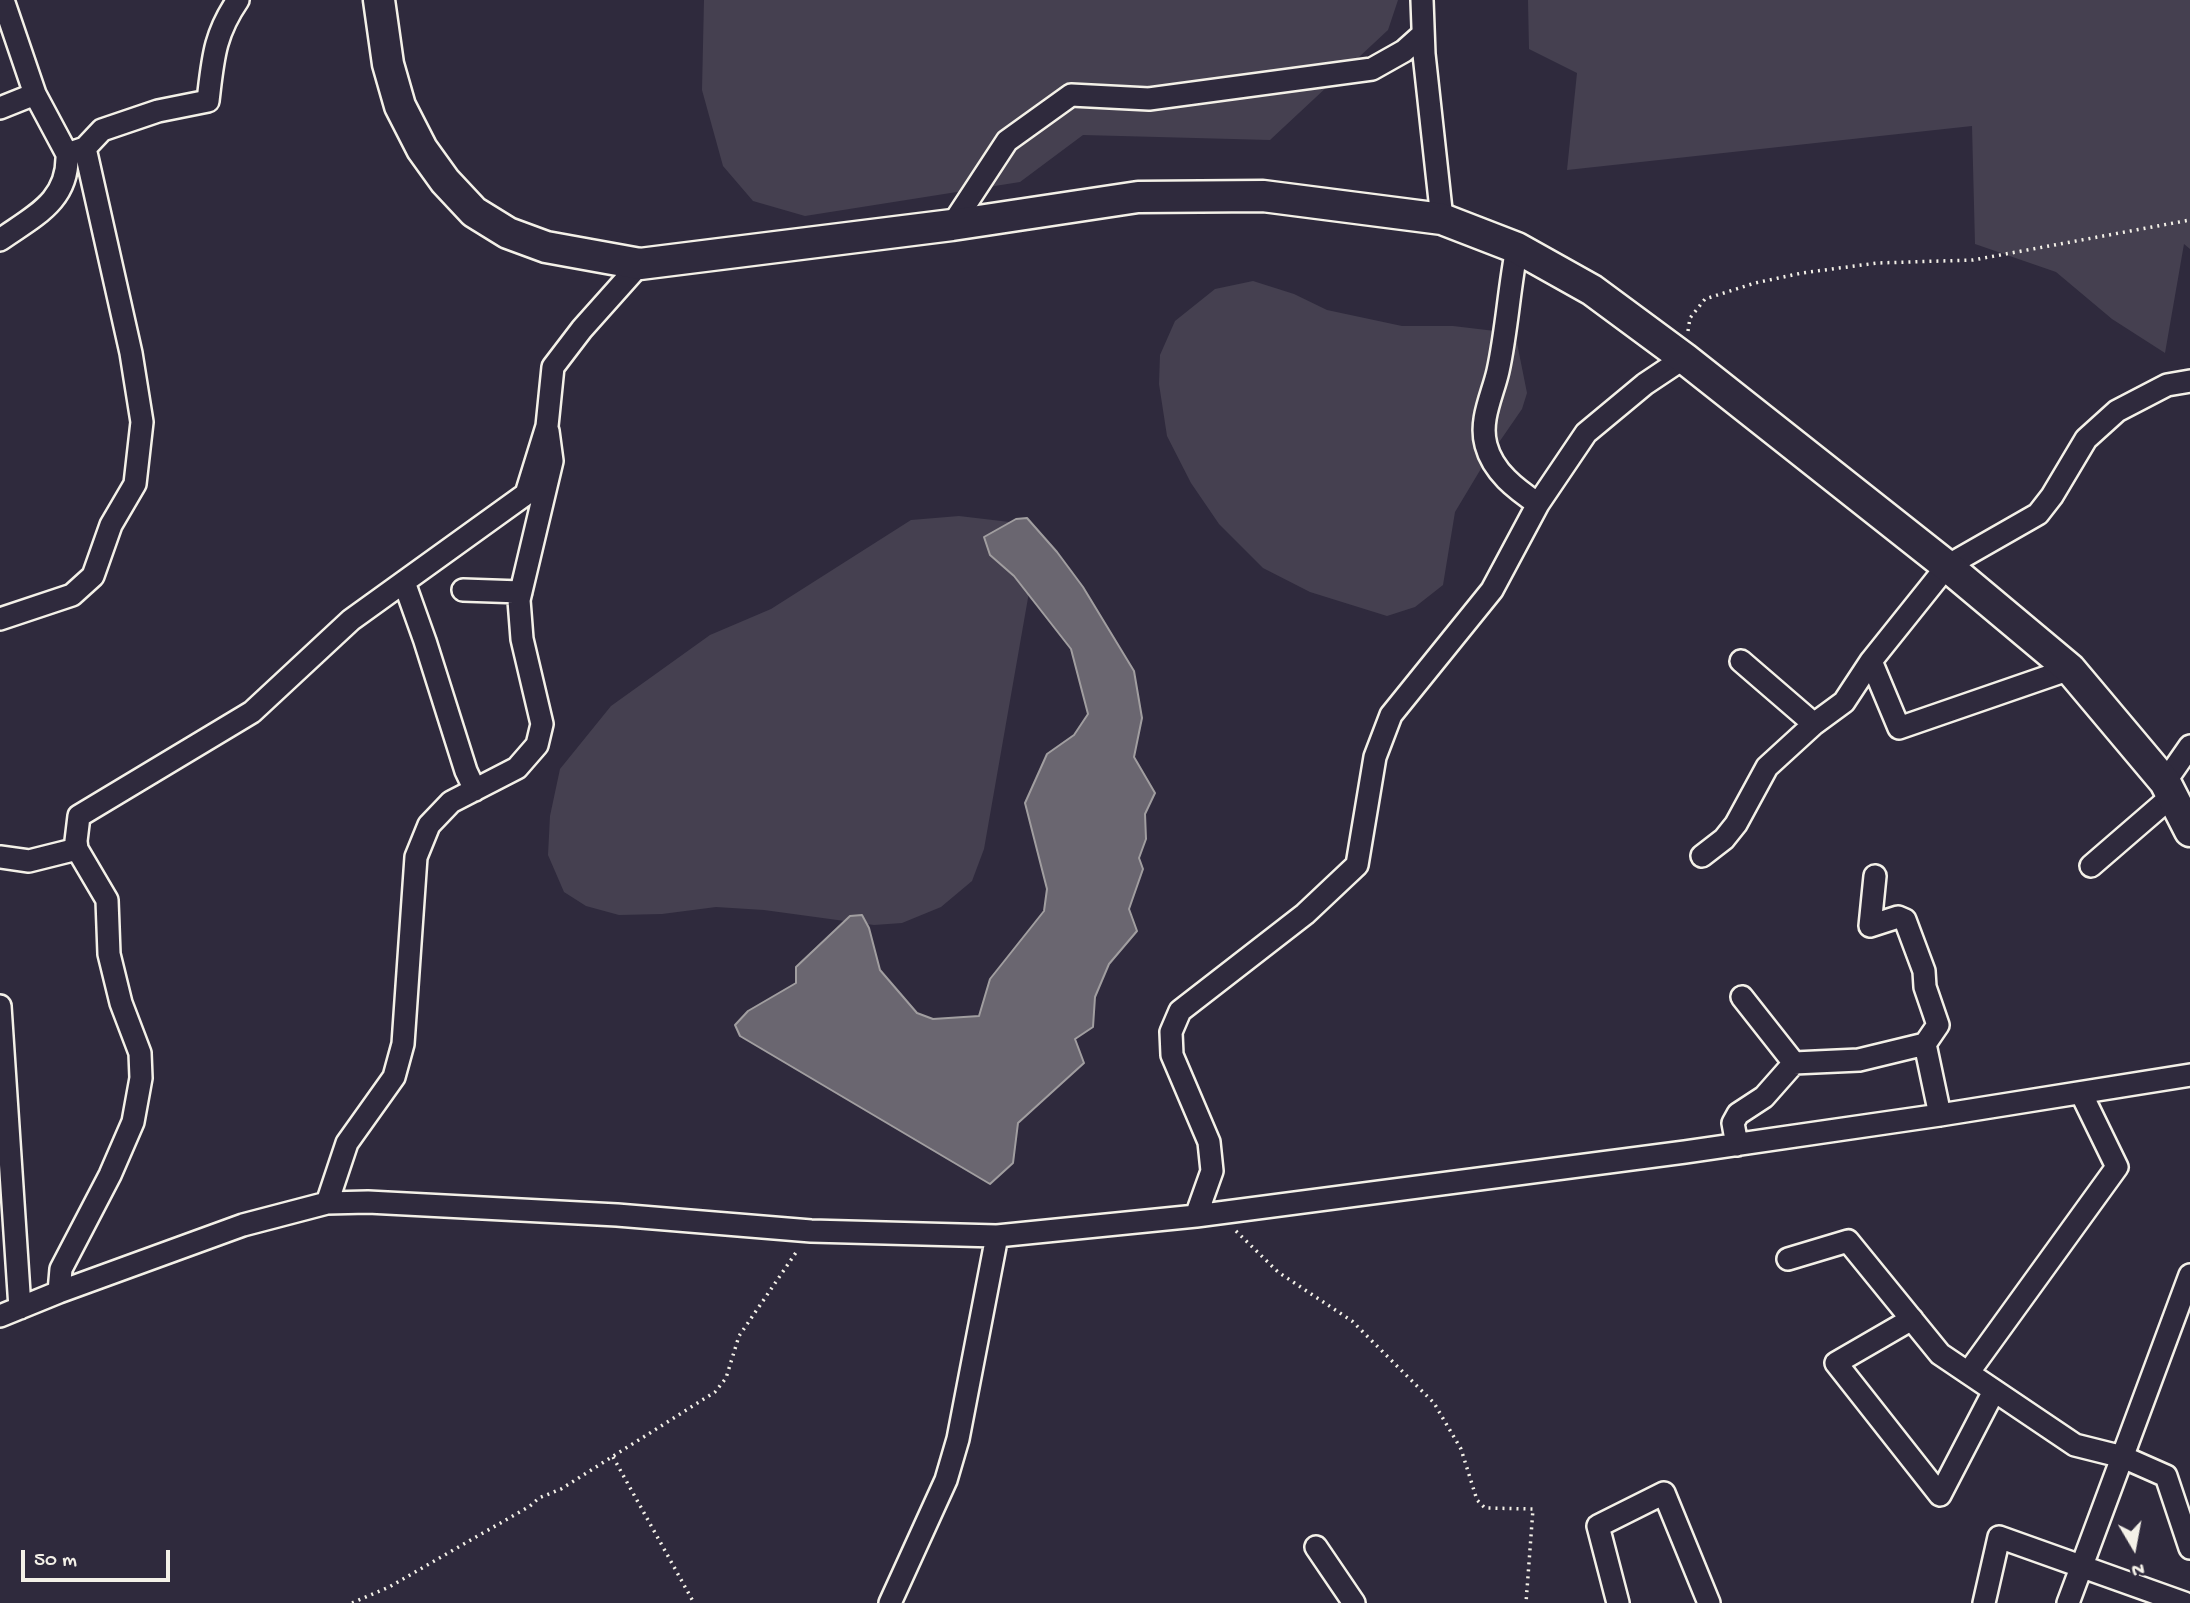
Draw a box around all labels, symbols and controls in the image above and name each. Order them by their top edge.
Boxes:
north arrow [2099,1512,2169,1582]
scale bar [24,1536,173,1580]
text: 50 m [34,1549,77,1574]
text: N [2130,1556,2146,1581]

